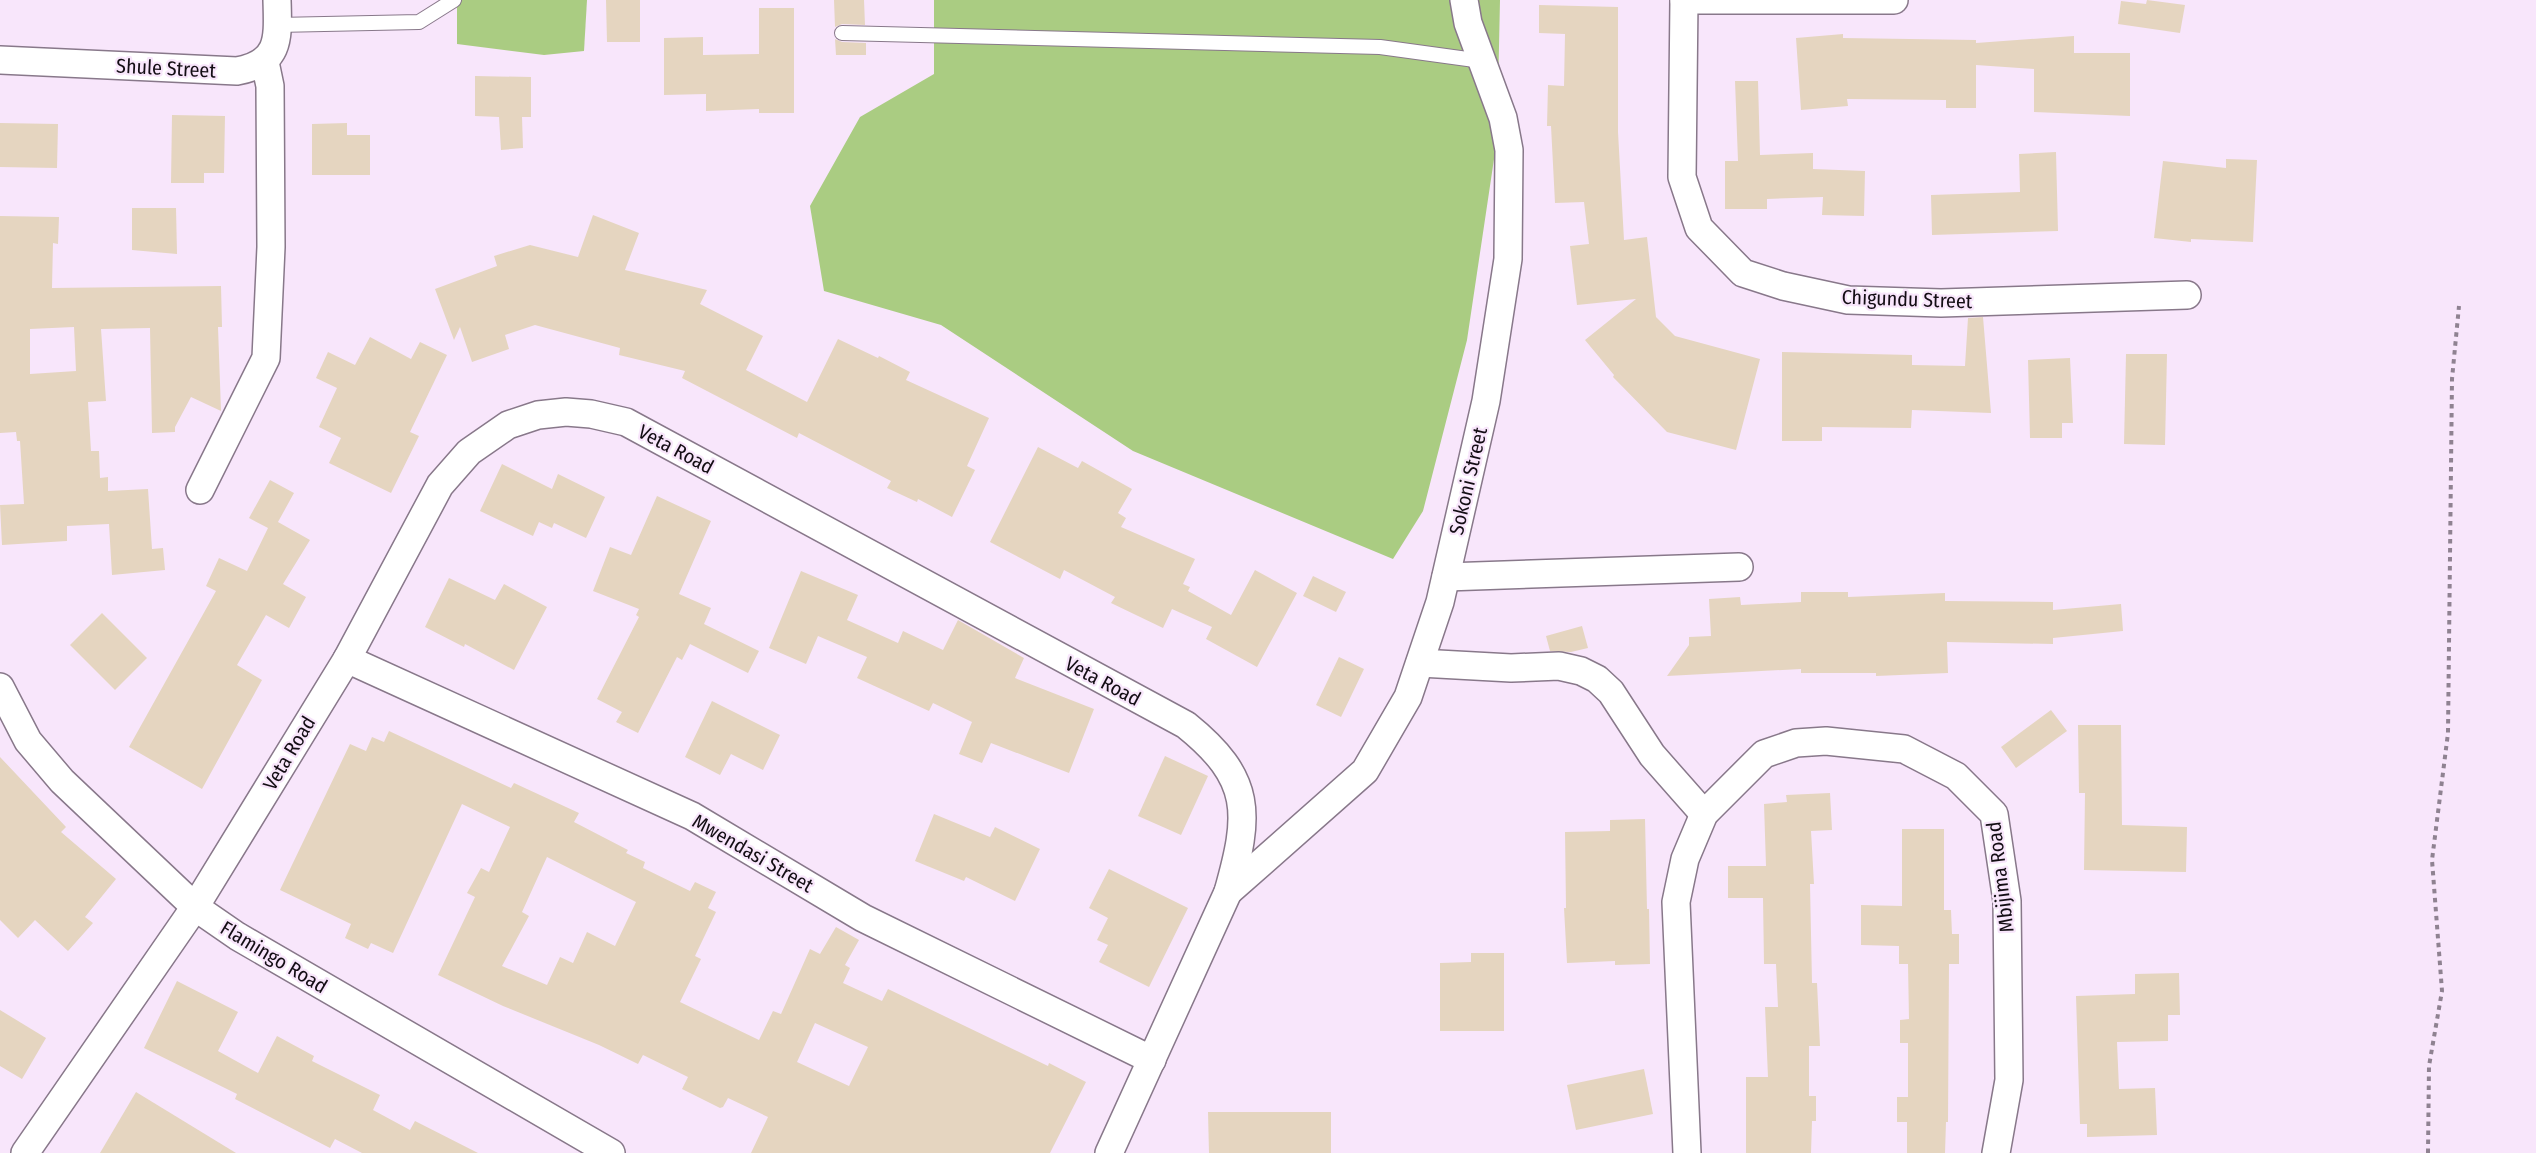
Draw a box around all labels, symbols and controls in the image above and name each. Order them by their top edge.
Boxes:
street label: Shule Street [116,53,217,83]
street label: Chigundu Street [1841,285,1973,313]
street label: Veta Road [634,419,718,479]
street label: Sokoni Street [1444,424,1492,537]
street label: Veta Road [1061,651,1145,711]
street label: Veta Road [258,712,320,794]
street label: Mwendasi Street [688,809,818,898]
street label: Mbijima Road [1981,820,2019,934]
street label: Flamingo Road [216,916,332,998]

